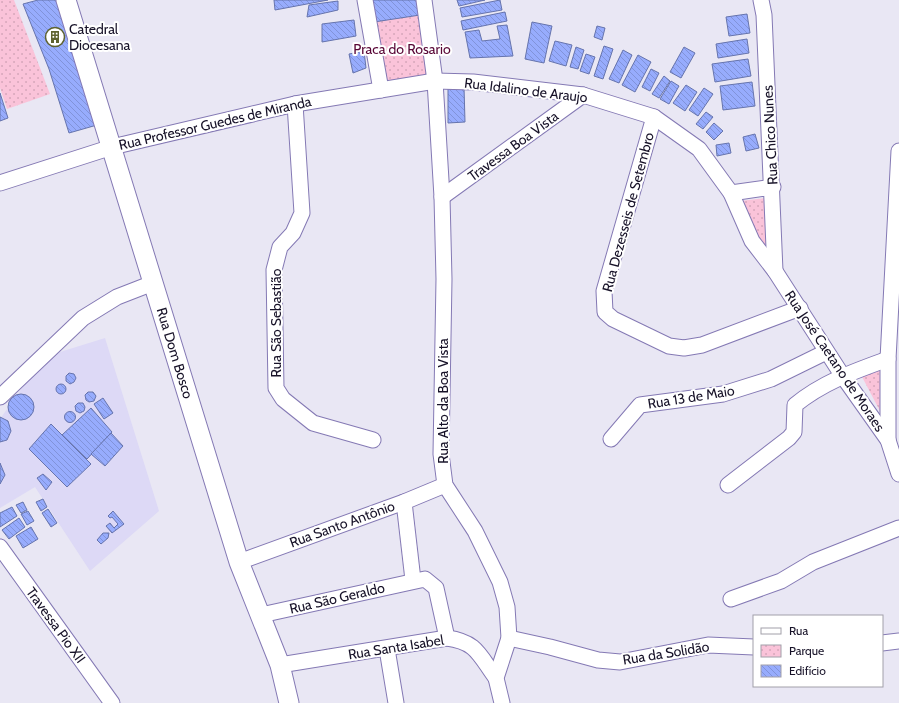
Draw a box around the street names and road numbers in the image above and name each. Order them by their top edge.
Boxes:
street label: Rua Idalino de Araujo [463,74,589,107]
street label: Rua Chico Nunes [758,85,782,185]
street label: Rua Professor Guedes de Miranda [117,92,313,154]
street label: Travessa Boa Vista [464,107,562,185]
street label: Rua Dezesseis de Setembro [598,130,658,294]
street label: Rua São Sebastião [267,268,285,377]
street label: Rua José Caetano de Moraes [781,287,889,435]
street label: Rua Dom Bosco [153,305,198,401]
street label: Rua Alto da Boa Vista [434,338,452,464]
street label: Rua 13 de Maio [646,381,736,413]
street label: Rua Santo Antônio [287,496,397,551]
street label: Rua São Geraldo [287,578,387,618]
street label: Travessa Pio XII [22,583,90,667]
street label: Rua Santa Isabel [347,630,446,663]
street label: Rua da Solidão [621,637,711,669]

